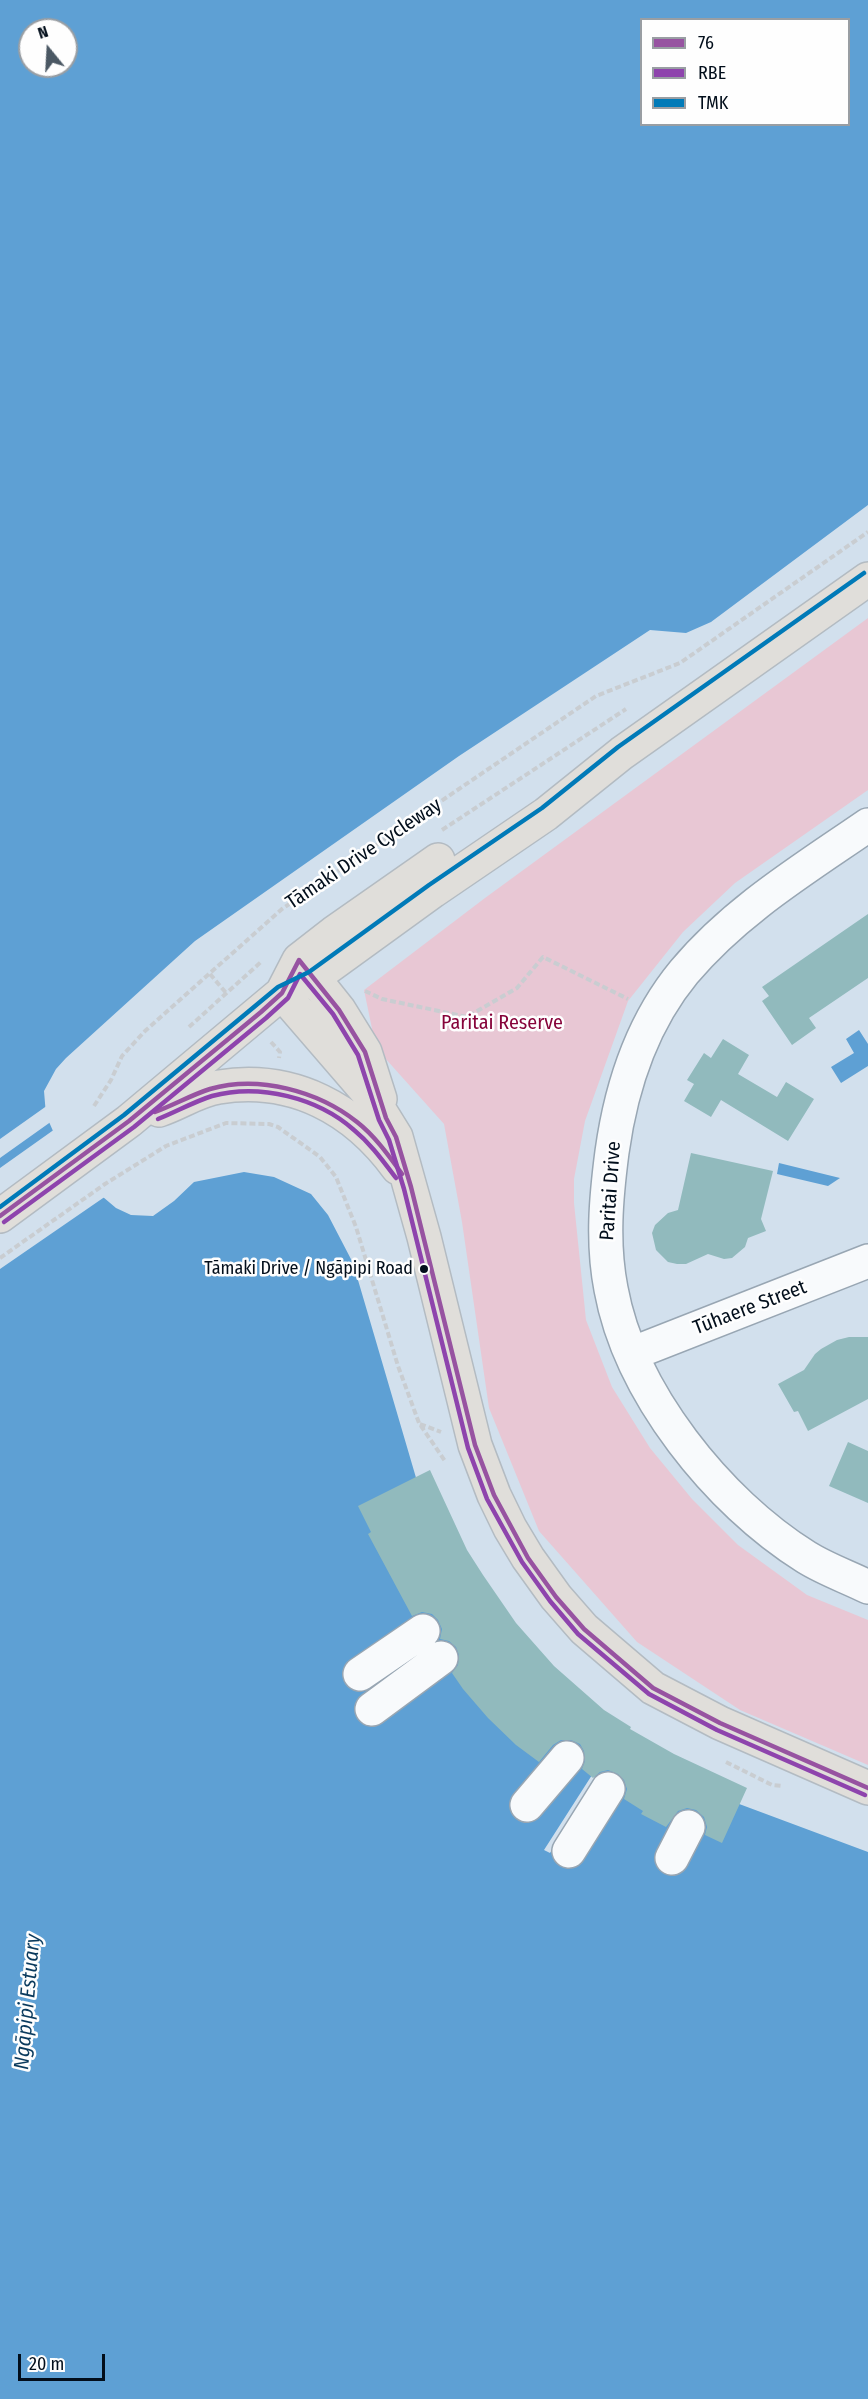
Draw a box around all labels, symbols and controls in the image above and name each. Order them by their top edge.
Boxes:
north arrow [18,18,78,78]
legend [640,18,850,126]
text: N [35,22,50,43]
text: 76 [698,32,714,54]
text: RBE [698,62,726,84]
text: TMK [698,92,728,114]
street label: Tāmaki Drive Cycleway [282,793,446,915]
park label: Paritai Reserve [441,1011,563,1035]
street label: Paritai Drive [596,1141,626,1241]
place label: Tāmaki Drive / Ngāpipi Road [204,1258,413,1280]
marker: Tāmaki Drive / Ngāpipi Road [418,1263,430,1275]
street label: Tūhaere Street [690,1275,810,1341]
water label: Ngāpipi Estuary [10,1933,46,2071]
scale bar [21,2342,108,2380]
text: 20 m [29,2353,64,2375]

